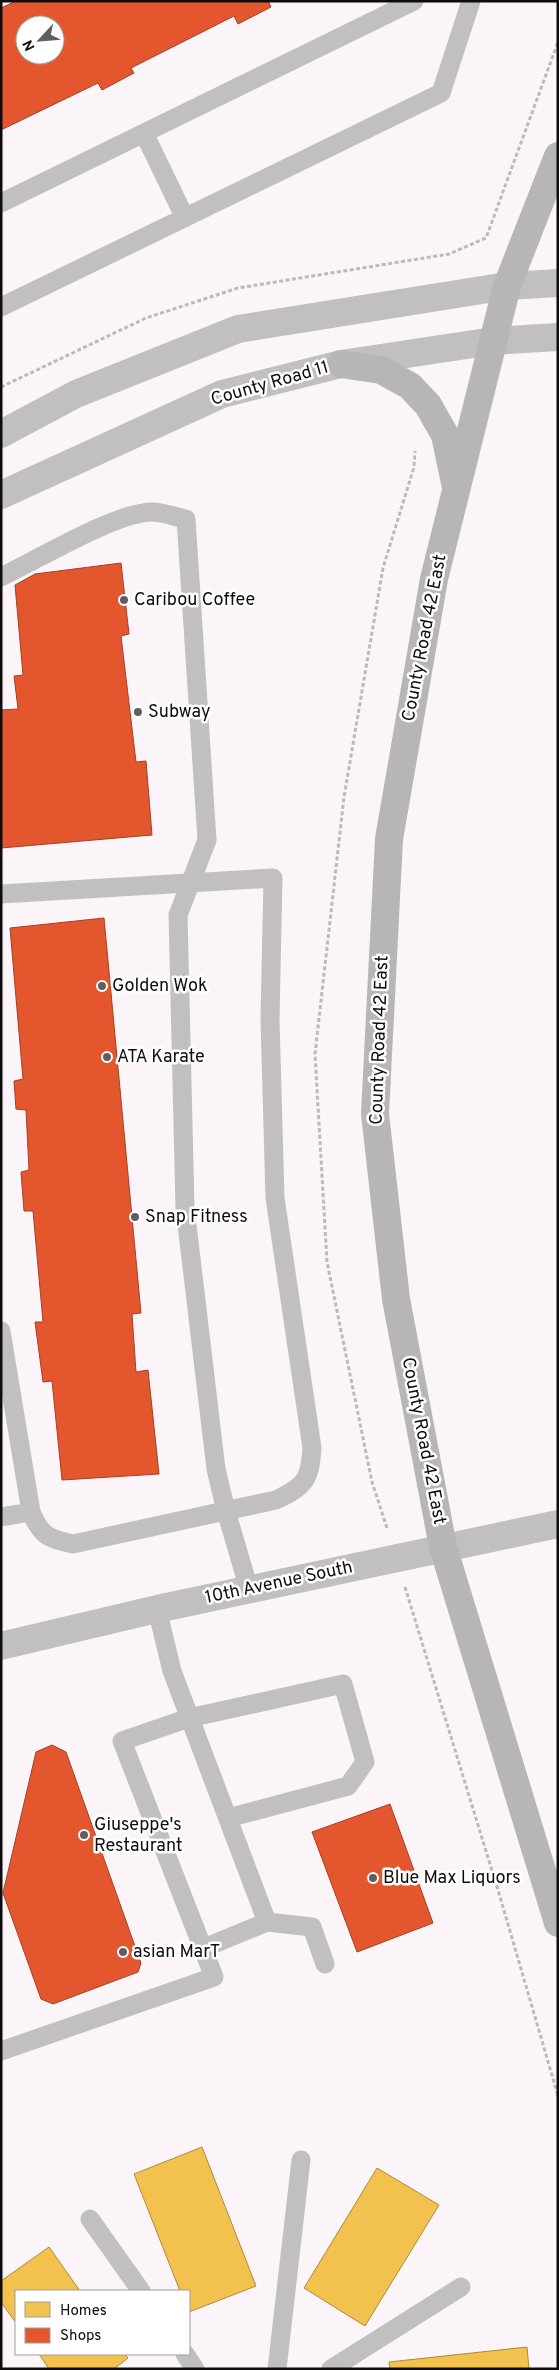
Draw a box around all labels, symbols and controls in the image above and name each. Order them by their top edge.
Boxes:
north arrow [15,15,65,65]
text: N [20,37,40,53]
street label: County Road 11 [208,356,332,412]
street label: County Road 42 East [398,553,452,723]
place label: Caribou Coffee [134,589,255,612]
marker: Caribou Coffee [118,594,130,606]
place label: Subway [148,701,211,724]
marker: Subway [132,706,144,718]
street label: County Road 42 East [366,955,394,1125]
place label: Golden Wok [112,975,208,998]
marker: Golden Wok [96,980,108,992]
place label: ATA Karate [117,1046,205,1069]
marker: ATA Karate [101,1051,113,1063]
place label: Snap Fitness [145,1206,248,1229]
marker: Snap Fitness [129,1211,141,1223]
street label: County Road 42 East [396,1356,450,1526]
street label: 10th Avenue South [203,1556,355,1610]
place label: Giuseppe's Restaurant [94,1814,183,1858]
marker: Giuseppe's Restaurant [78,1829,90,1841]
place label: Blue Max Liquors [383,1867,521,1890]
marker: Blue Max Liquors [367,1872,379,1884]
place label: asian MarT [133,1941,220,1964]
marker: asian MarT [117,1946,129,1958]
legend [15,2290,190,2355]
text: Homes [60,2302,107,2321]
text: Shops [60,2327,101,2346]

